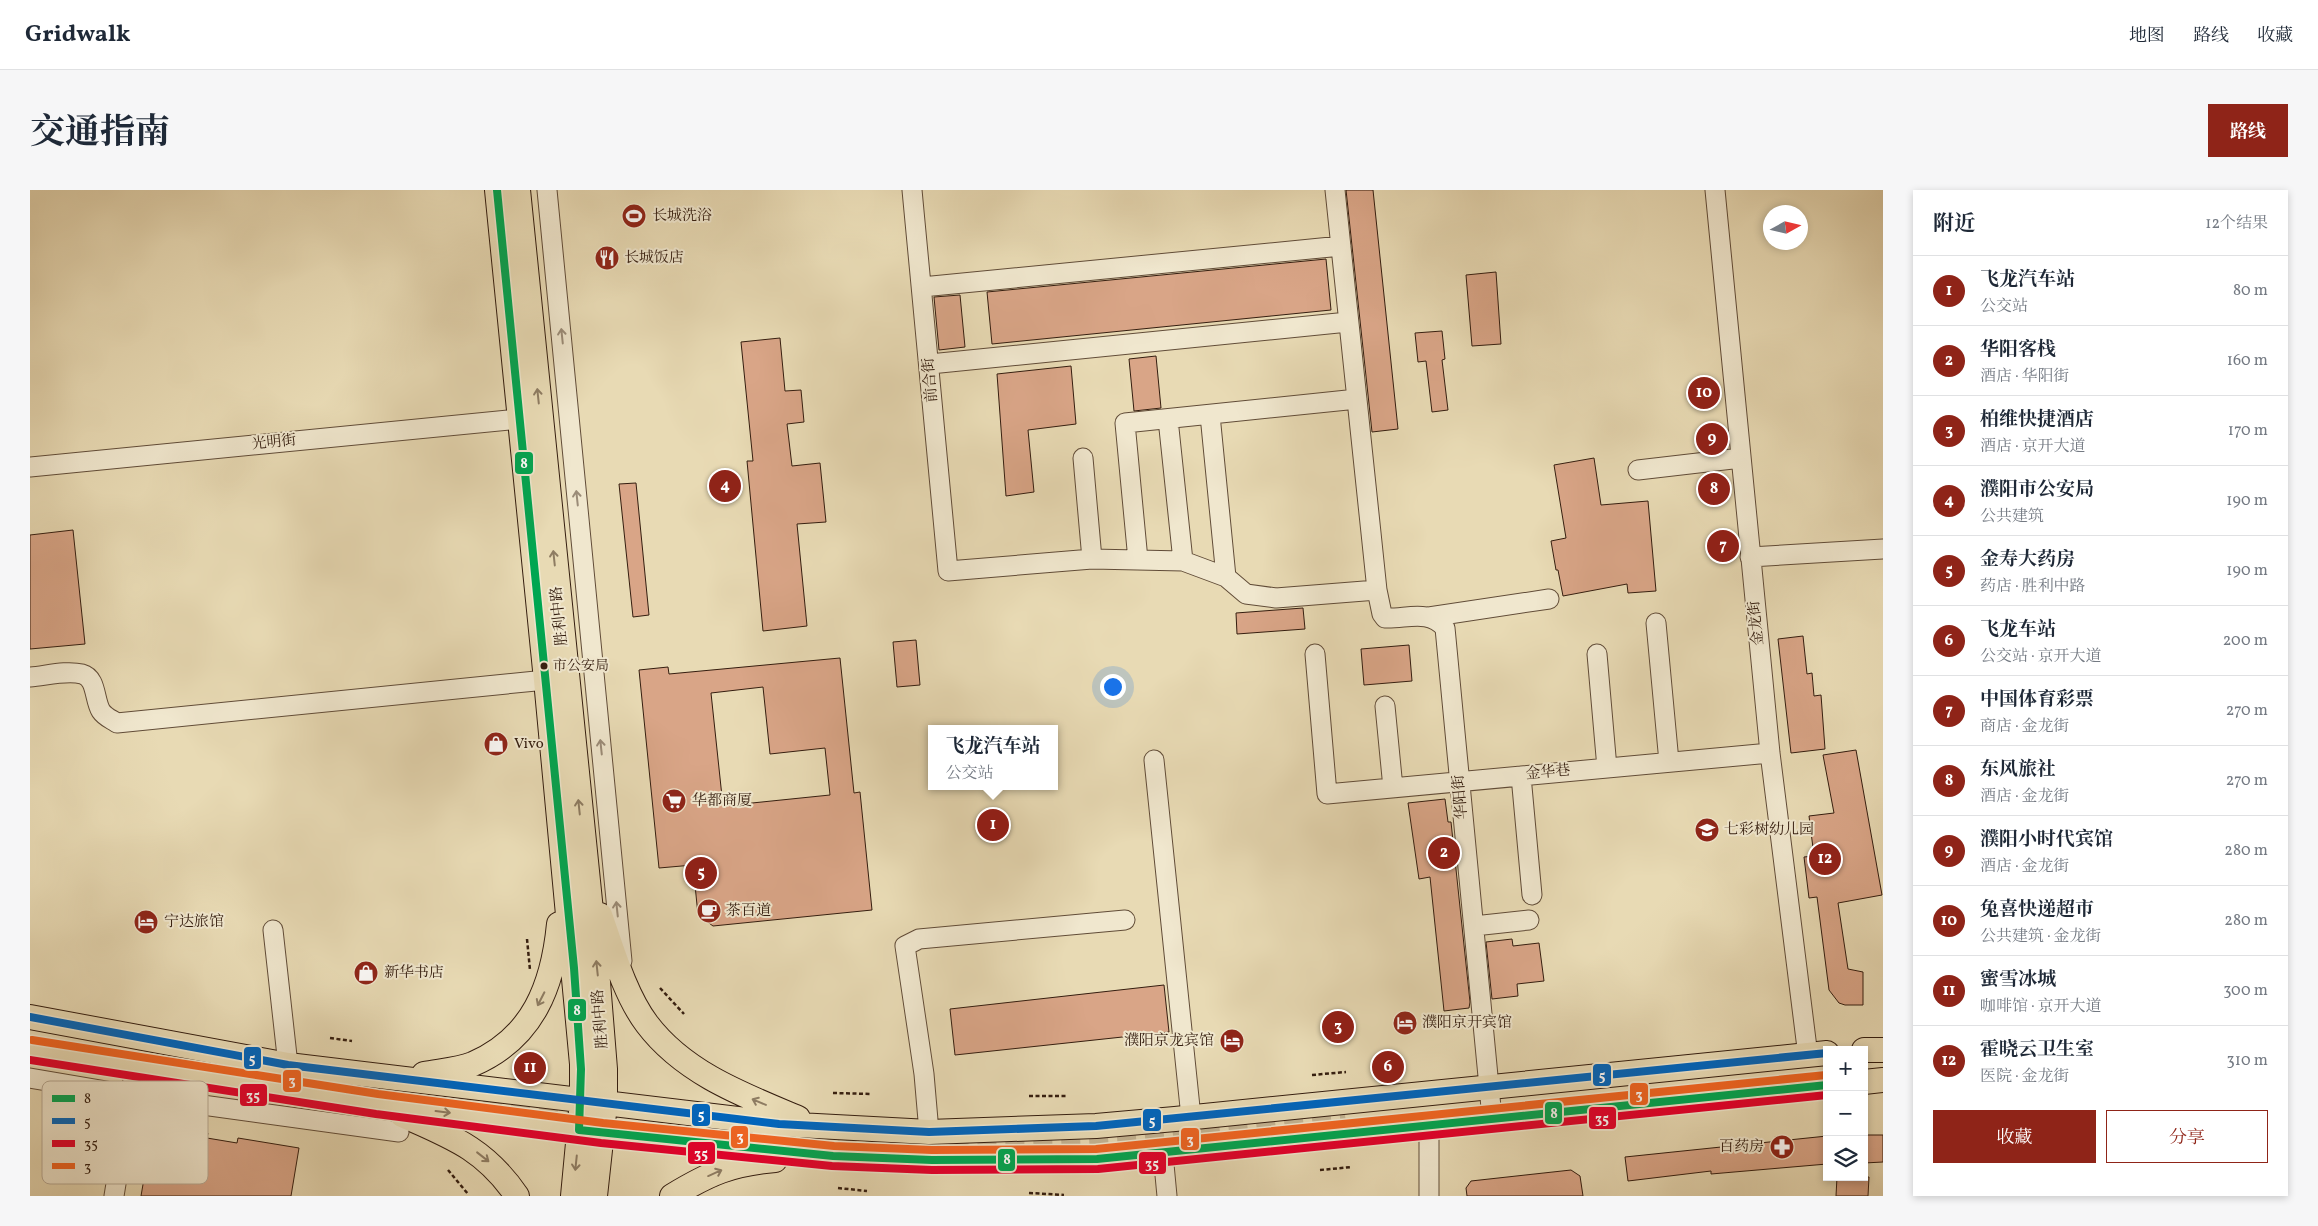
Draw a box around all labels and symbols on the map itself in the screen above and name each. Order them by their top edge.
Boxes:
sports icon: 长城洗浴 [621,203,647,229]
north arrow [1763,205,1808,250]
place label: 长城洗浴 [652,206,712,227]
restaurant icon: 长城饭店 [594,245,620,271]
place label: 长城饭店 [624,248,684,269]
one-way arrow [557,329,566,345]
street label: 前合街 [919,357,943,403]
pin: 10 [1688,374,1720,412]
one-way arrow [533,389,543,405]
pin: 9 [1696,420,1728,458]
street label: 光明街 [251,430,297,456]
line badge: 8 [514,451,534,475]
text: 8 [520,455,528,474]
pin: 4 [709,467,741,505]
pin: 8 [1698,470,1730,508]
one-way arrow [572,490,582,506]
pin: 7 [1707,527,1739,565]
one-way arrow [549,550,559,566]
street label: 胜利中路 [546,585,574,647]
street label: 金龙街 [1744,600,1770,646]
place label: 市公安局 [553,657,609,676]
marker: 市公安局 [539,661,549,671]
your location [1100,674,1126,700]
shop icon: Vivo [483,731,509,757]
place label: Vivo [514,734,544,755]
one-way arrow [597,739,606,755]
street label: 金华巷 [1525,761,1571,785]
street label: 华阳街 [1449,774,1473,820]
supermarket icon: 华都商厦 [661,788,687,814]
place label: 华都商厦 [692,791,752,812]
one-way arrow [574,799,584,815]
pin: 1 [977,806,1009,844]
school or university icon: 七彩树幼儿园 [1694,817,1720,843]
place label: 七彩树幼儿园 [1724,820,1814,841]
pin: 2 [1428,834,1460,872]
pin: 12 [1809,840,1841,878]
pin: 5 [685,854,717,892]
cafe icon: 茶百道 [696,898,722,924]
one-way arrow [612,901,622,917]
place label: 茶百道 [726,901,771,922]
hotel icon: 宁达旅馆 [133,909,159,935]
place label: 宁达旅馆 [164,912,224,933]
shop icon: 新华书店 [353,960,379,986]
one-way arrow [592,961,602,977]
place label: 新华书店 [384,963,444,984]
street label: 胜利中路 [588,988,614,1050]
one-way arrow [536,991,546,1006]
line badge: 8 [567,998,587,1022]
text: 8 [573,1002,581,1021]
pin: 3 [1322,1008,1354,1046]
hotel icon: 濮阳京开宾馆 [1392,1010,1418,1036]
place label: 濮阳京开宾馆 [1422,1013,1512,1034]
hotel icon: 濮阳京龙宾馆 [1219,1028,1245,1054]
place label: 濮阳京龙宾馆 [1124,1031,1214,1052]
line badge: 5 [243,1046,262,1070]
pin: 6 [1372,1048,1404,1086]
pin: 11 [514,1049,546,1087]
text: 5 [249,1050,256,1069]
line badge: 5 [1592,1063,1612,1087]
text: 5 [1599,1067,1606,1086]
line badge: 3 [282,1069,302,1093]
text: 3 [288,1072,296,1091]
legend [42,1081,208,1184]
line badge: 3 [1629,1082,1649,1106]
line badge: 35 [239,1083,268,1107]
text: 3 [1635,1086,1643,1105]
text: 35 [246,1087,260,1106]
text: 8 [84,1090,91,1109]
one-way arrow [752,1096,767,1106]
line badge: 8 [1544,1101,1563,1125]
line badge: 5 [691,1103,711,1127]
text: 8 [1550,1105,1558,1124]
text: 5 [698,1106,705,1125]
line badge: 35 [1588,1106,1617,1130]
one-way arrow [435,1107,451,1117]
line badge: 5 [1142,1108,1162,1132]
text: 35 [1595,1110,1609,1129]
text: 5 [1149,1112,1156,1131]
text: 5 [84,1113,91,1132]
line badge: 3 [730,1125,749,1149]
line badge: 3 [1180,1127,1200,1151]
text: 3 [736,1128,744,1147]
text: 3 [1186,1131,1194,1150]
pharmacy icon: 百药房 [1769,1134,1795,1160]
text: 35 [84,1135,98,1154]
place label: 百药房 [1719,1137,1764,1158]
line badge: 35 [687,1141,716,1165]
text: 35 [694,1145,708,1164]
line badge: 8 [997,1148,1016,1172]
one-way arrow [476,1151,489,1162]
text: 8 [1003,1151,1011,1170]
line badge: 35 [1138,1151,1167,1175]
one-way arrow [571,1155,581,1171]
text: 35 [1145,1155,1159,1174]
text: 3 [84,1158,91,1177]
one-way arrow [707,1167,722,1177]

